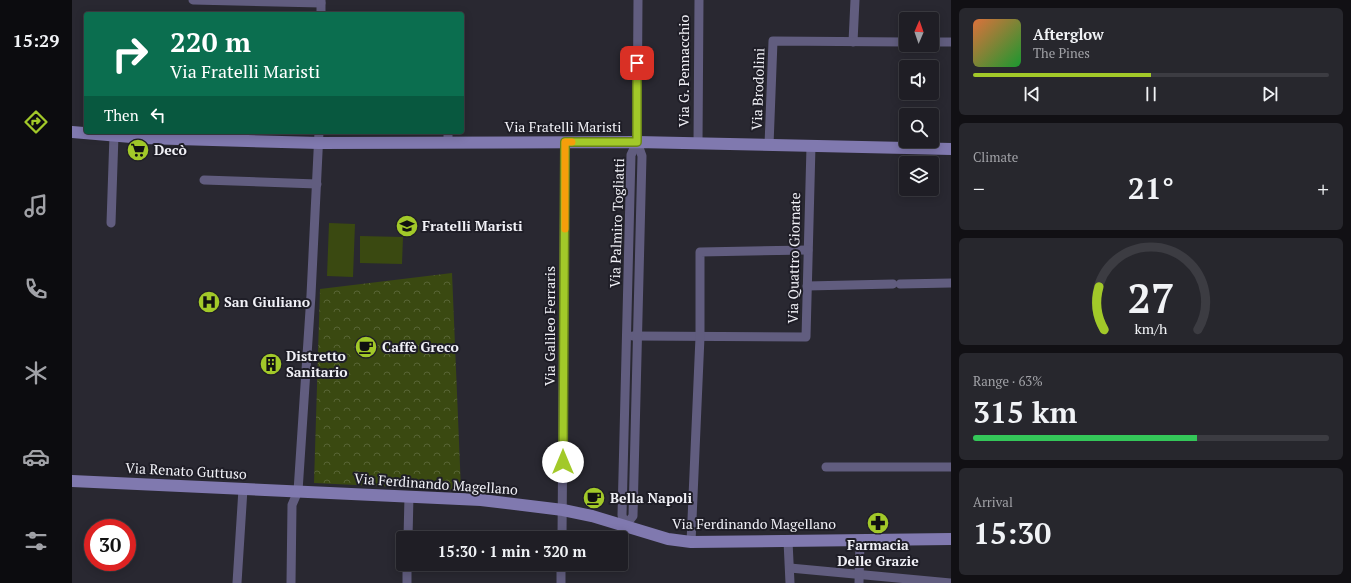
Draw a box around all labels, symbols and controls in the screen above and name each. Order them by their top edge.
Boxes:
north arrow [899,12,939,52]
map controls [899,12,939,196]
street label: Via G. Pennacchio [674,15,693,127]
text: 220 m [170,23,251,60]
text: Afterglow [1033,24,1104,44]
text: 15:29 [13,28,59,52]
icon: right [104,28,156,80]
text: The Pines [1033,44,1090,62]
pin [620,46,654,80]
street label: Via Brodolini [747,47,768,131]
icon: arrive [626,52,648,74]
text: Via Fratelli Maristi [170,59,320,83]
button: sound [899,60,939,100]
icon: previous [1021,83,1043,105]
icon: pause [1140,83,1162,105]
icon: next [1259,83,1281,105]
icon: left [147,104,169,126]
text: Then [104,105,139,125]
icon: directions [22,108,50,136]
button: search [899,108,939,148]
street label: Via Fratelli Maristi [505,117,621,136]
supermarket icon: Decò [125,137,151,163]
place label: Decò [154,140,187,159]
text: Climate [973,148,1018,166]
button: layers [899,156,939,196]
street label: Via Palmiro Togliatti [605,158,628,288]
text: 21° [1128,168,1174,208]
text: − [973,174,985,203]
text: + [1317,174,1329,203]
icon: music [22,192,50,220]
street label: Via Quattro Giornate [783,192,804,324]
school or university icon: Fratelli Maristi [394,213,420,239]
place label: Fratelli Maristi [422,216,523,235]
street label: Via Galileo Ferraris [540,266,559,386]
text: 27 [1127,269,1175,324]
icon: phone [22,275,50,303]
hospital icon: San Giuliano [196,289,222,315]
place label: San Giuliano [224,292,310,311]
text: km/h [1135,318,1168,337]
cafe icon: Caffè Greco [353,334,379,360]
place label: Caffè Greco [382,337,459,356]
place label: Distretto Sanitario [286,346,348,381]
building icon: Distretto Sanitario [258,351,284,377]
icon: climate [22,359,50,387]
text: Range · 63% [973,372,1043,390]
text: 315 km [973,392,1077,432]
position arrow [542,441,584,483]
icon: car [22,443,50,471]
street label: Via Renato Guttuso [125,458,247,483]
street label: Via Ferdinando Magellano [354,468,519,499]
cafe icon: Bella Napoli [581,485,607,511]
place label: Bella Napoli [610,488,692,507]
text: Arrival [973,493,1013,511]
pharmacy icon: Farmacia Delle Grazie [865,510,891,536]
text: 15:30 [973,513,1051,553]
street label: Via Ferdinando Magellano [672,514,836,533]
speed limit sign: 30 [84,519,136,571]
icon: filters [22,527,50,555]
place label: Farmacia Delle Grazie [837,535,919,570]
text: 15:30 · 1 min · 320 m [438,541,586,561]

